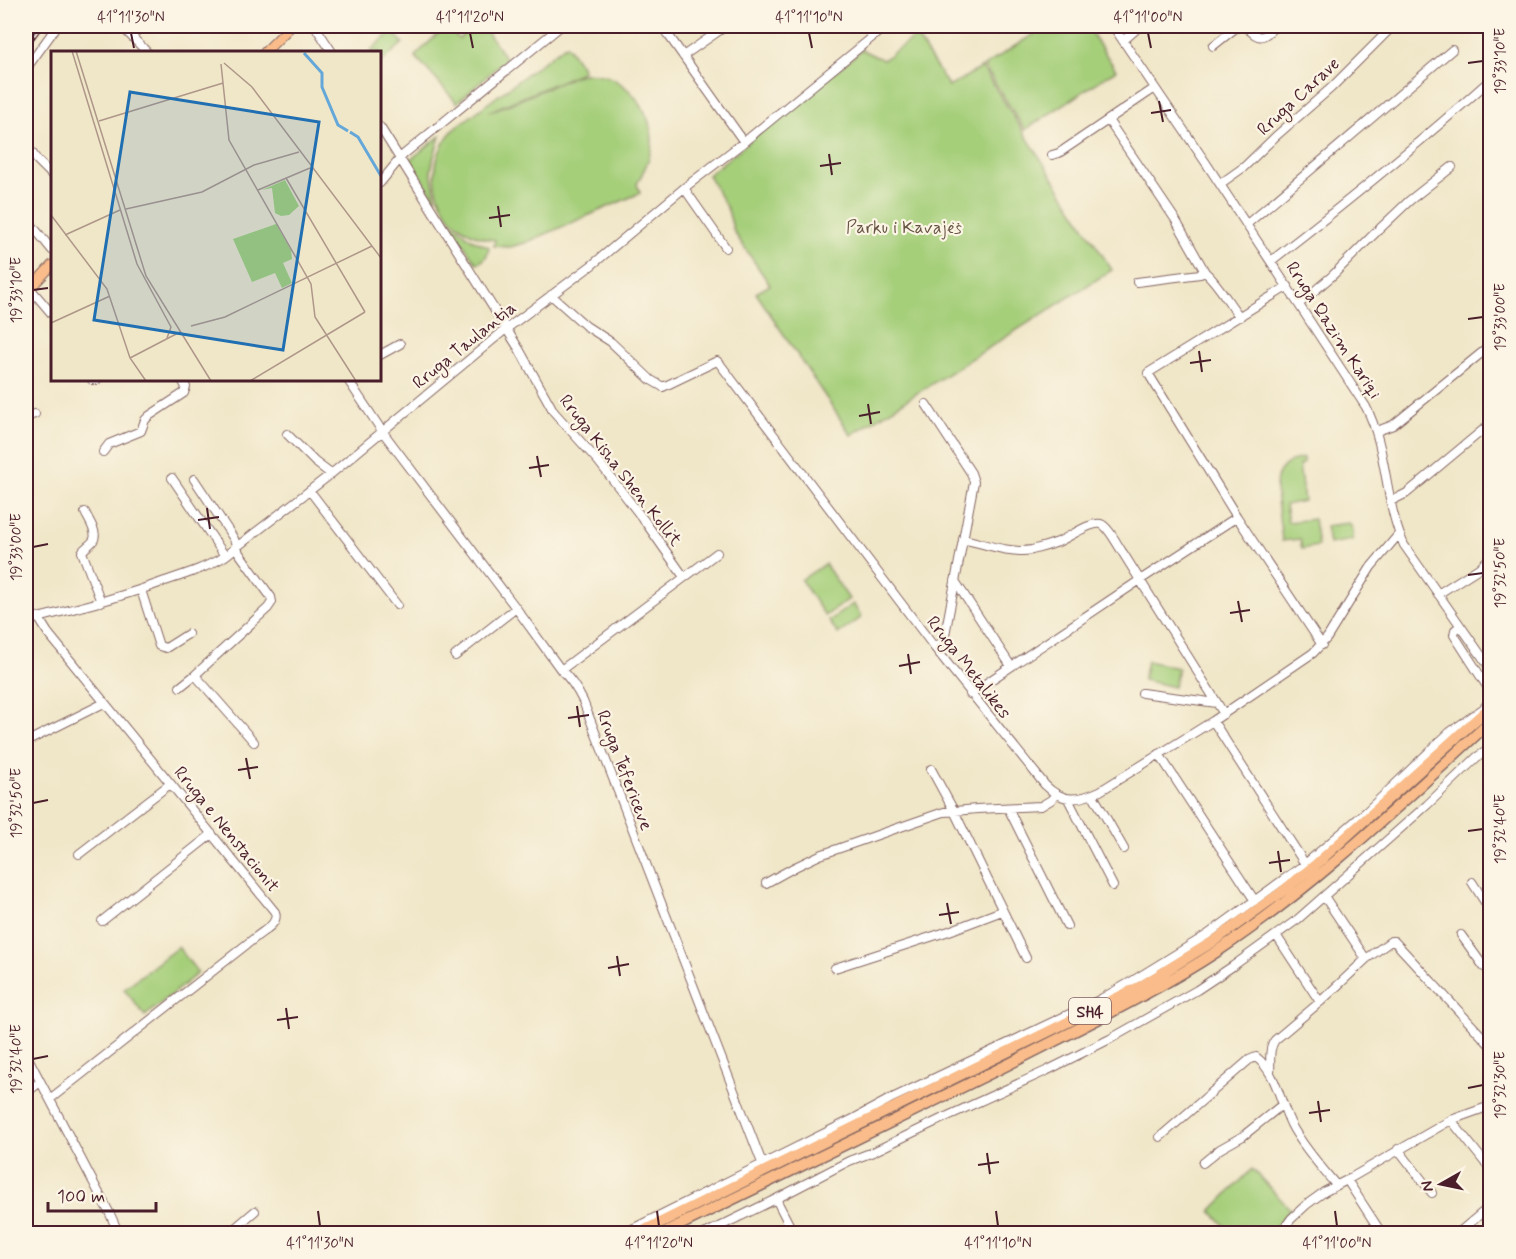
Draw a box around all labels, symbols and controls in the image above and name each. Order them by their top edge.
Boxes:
text: 41°11'30"N [97,8,165,28]
text: 41°11'20"N [436,8,504,28]
text: 41°11'10"N [775,8,843,28]
text: 41°11'00"N [1113,8,1183,28]
text: 19°33'10"E [1491,28,1511,94]
inset map [51,51,381,381]
street label: Rruga Carave [1252,52,1346,142]
park label: Parku i Kavajës [846,216,962,240]
text: 19°33'10"E [7,257,27,323]
street label: Rruga Qazim Kariqi [1279,257,1387,404]
text: 19°33'00"E [1491,283,1511,351]
street label: Rruga Taulantia [408,296,522,396]
street label: Rruga Kisha Shen Kollit [553,390,687,552]
text: 19°33'00"E [7,513,27,581]
text: 19°32'50"E [1491,538,1511,608]
street label: Rruga Metalikes [920,611,1016,725]
street label: Rruga Tefericeve [589,707,658,834]
street label: Rruga e Nenstacionit [167,761,285,898]
text: 19°32'50"E [7,768,27,838]
text: 19°32'40"E [1491,794,1511,864]
road number: SH4 [1069,998,1111,1024]
text: 19°32'40"E [7,1024,27,1094]
text: 19°32'30"E [1491,1051,1511,1119]
north arrow [1411,1154,1471,1214]
scale bar [48,1175,156,1213]
text: N [1416,1179,1439,1193]
text: 100 m [57,1185,105,1209]
text: 41°11'30"N [286,1234,354,1254]
text: 41°11'20"N [625,1234,693,1254]
text: 41°11'10"N [964,1234,1032,1254]
text: 41°11'00"N [1302,1234,1372,1254]

